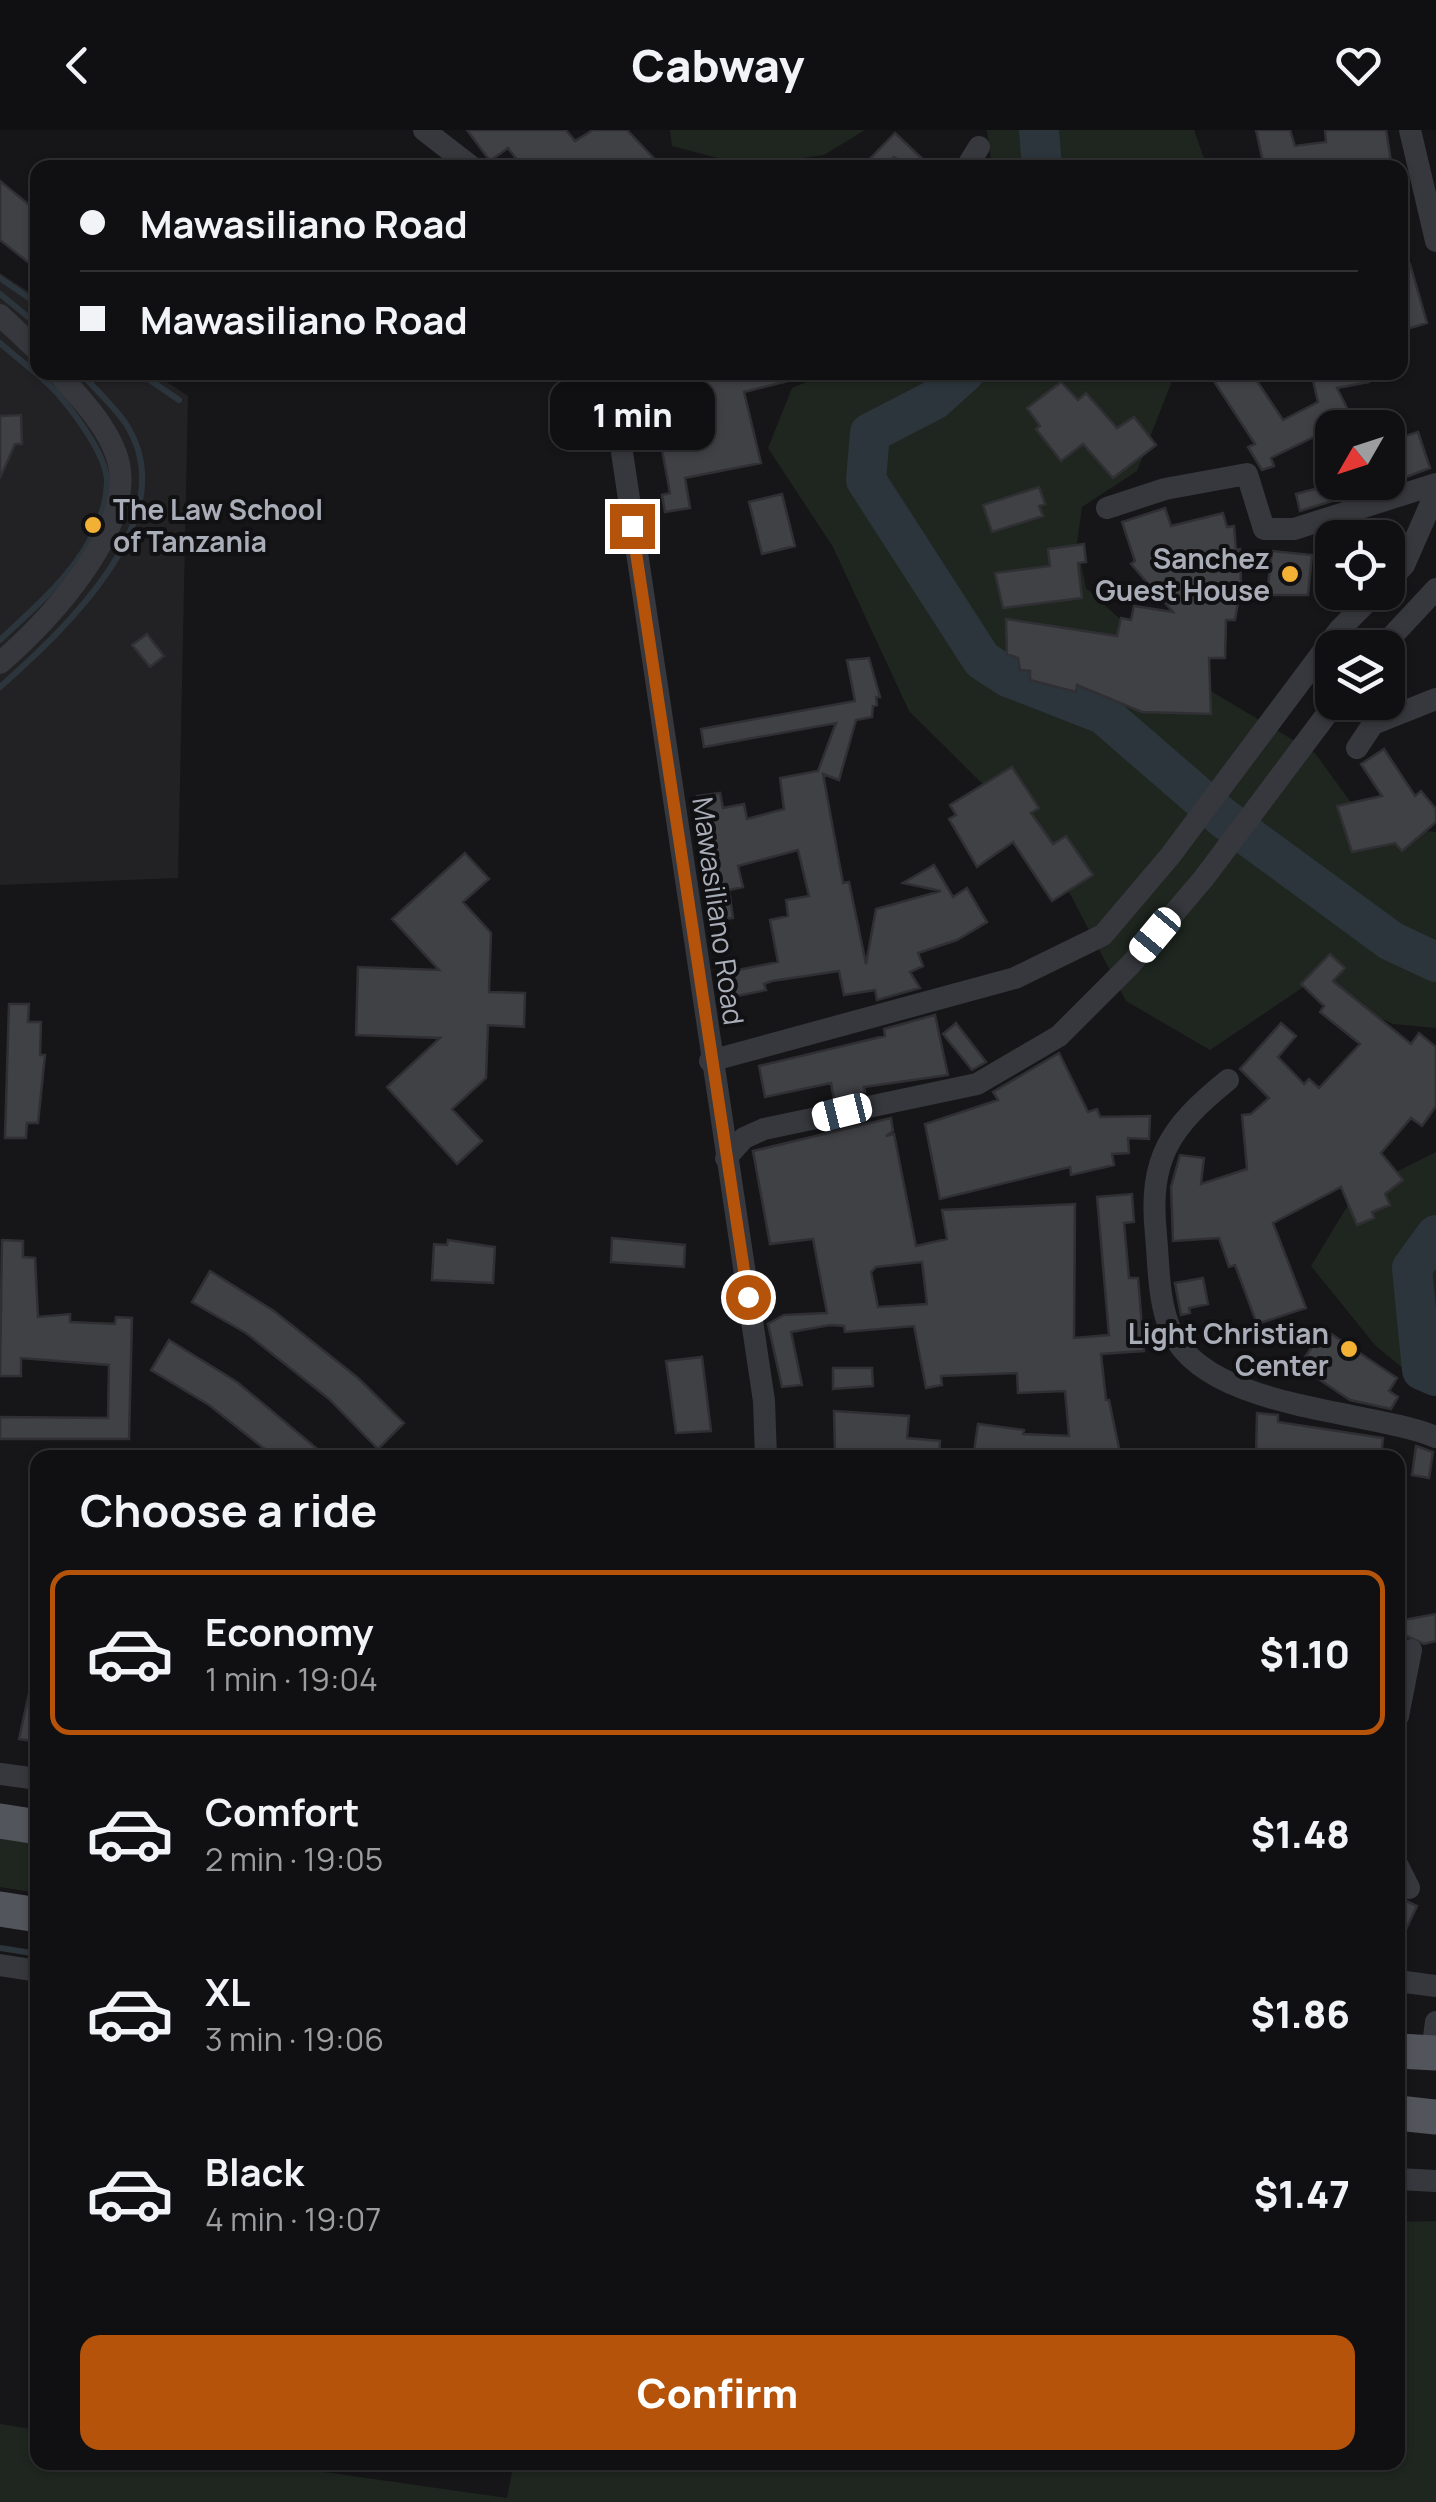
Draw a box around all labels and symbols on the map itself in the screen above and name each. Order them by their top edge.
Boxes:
callout: 1 min [550,381,714,451]
north arrow [1315,410,1405,500]
place label: The Law School of Tanzania [113,490,323,560]
route end [610,504,655,549]
marker: The Law School of Tanzania [82,514,104,536]
place label: Sanchez Guest House [1095,539,1270,609]
marker: Sanchez Guest House [1279,563,1301,585]
street label: Mawasiliano Road [684,795,754,1027]
car [1124,902,1186,968]
car [809,1090,875,1134]
route start [726,1275,771,1320]
place label: Light Christian Center [1128,1314,1329,1384]
marker: Light Christian Center [1338,1338,1360,1360]

